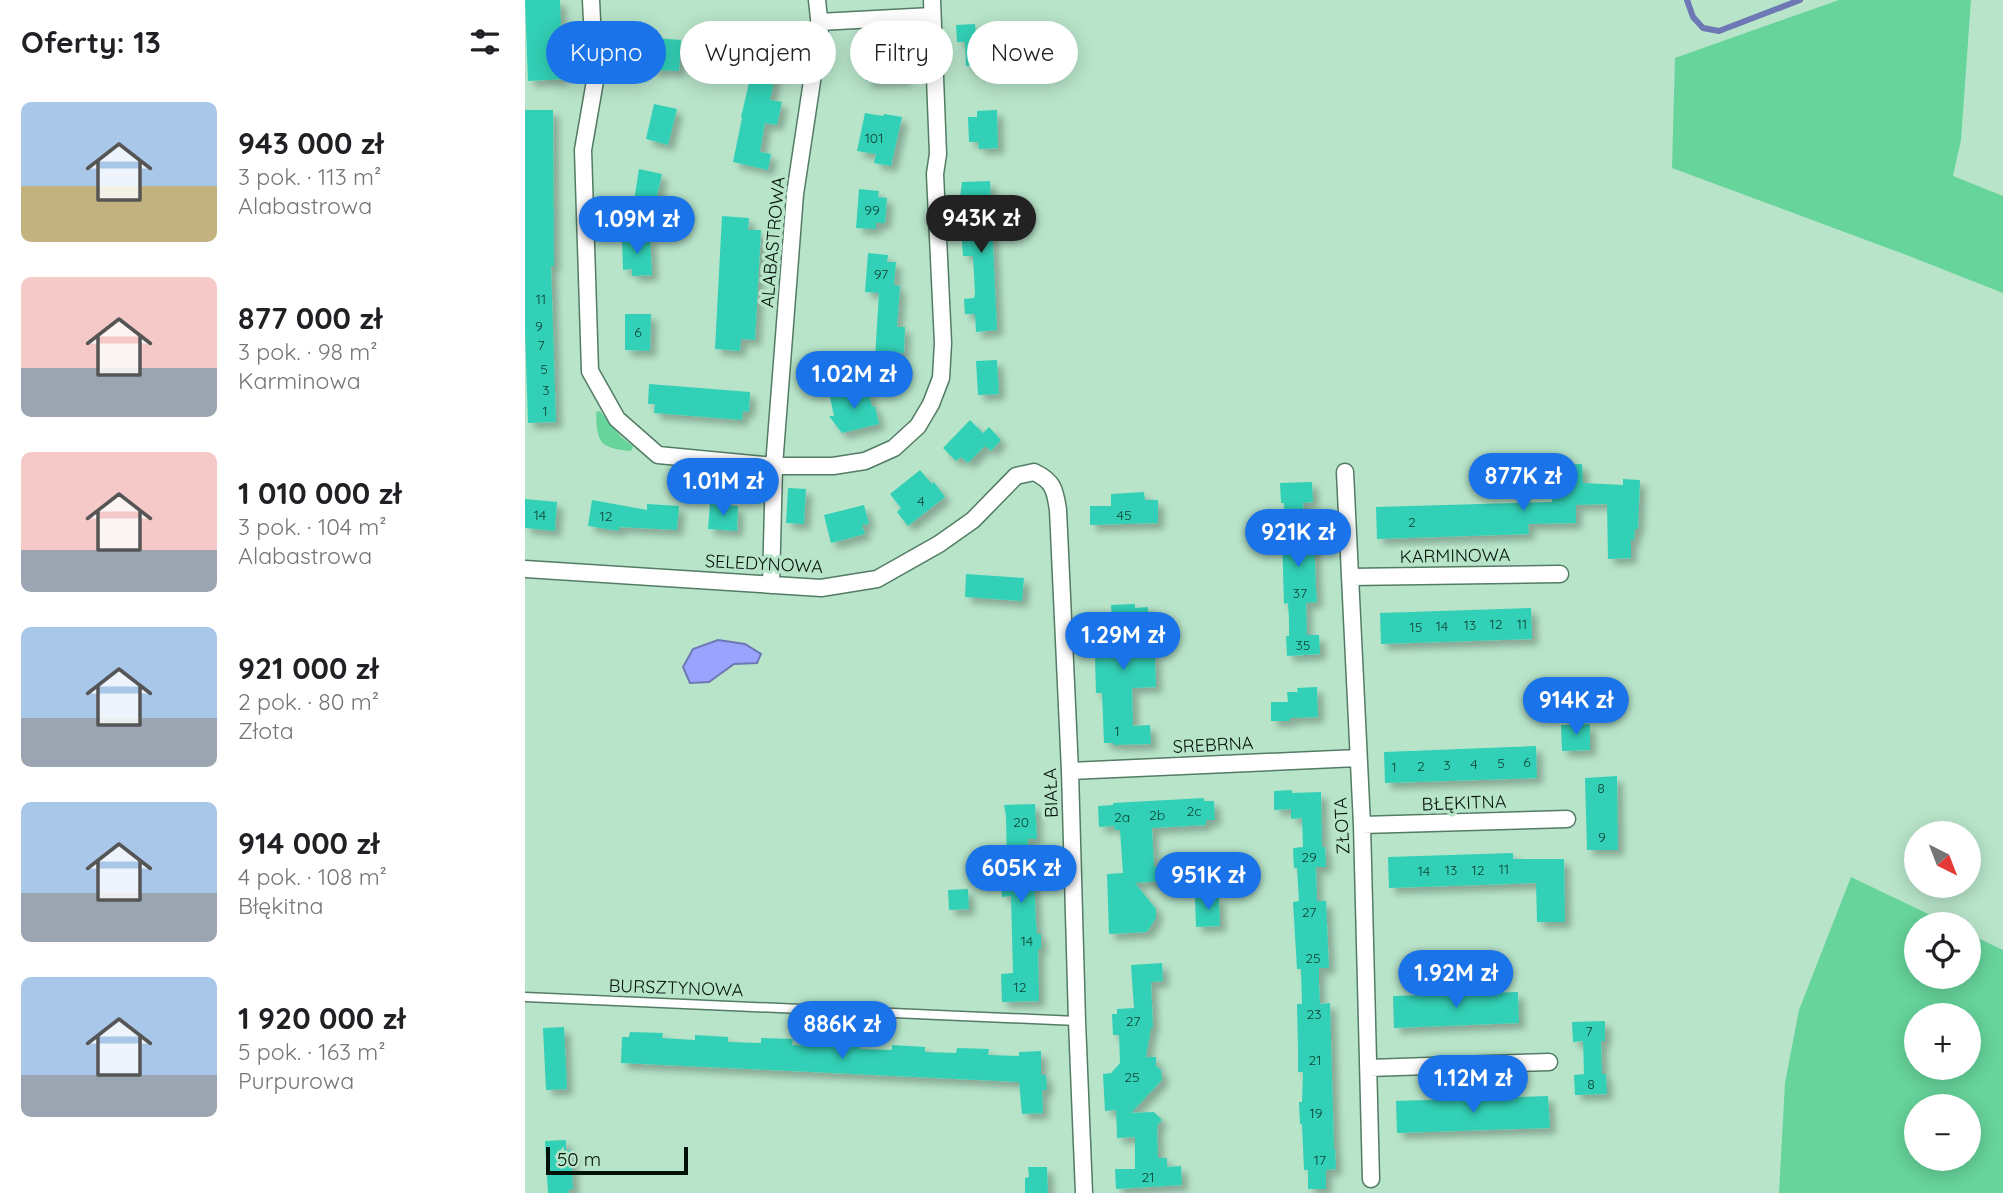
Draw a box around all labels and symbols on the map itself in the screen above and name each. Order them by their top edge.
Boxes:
house number: 101 [865,129,883,147]
street label: ALABASTROWA [755,175,790,308]
pin: 1.09M zł [565,196,709,256]
pin: 943K zł [916,196,1046,255]
house number: 99 [864,201,880,219]
house number: 97 [874,265,888,283]
house number: 11 [536,290,546,308]
house number: 9 [535,317,543,335]
house number: 6 [634,323,642,341]
house number: 7 [537,336,545,354]
pin: 1.02M zł [782,352,926,411]
house number: 5 [540,360,548,378]
house number: 3 [542,381,550,399]
house number: 1 [542,402,548,420]
pin: 877K zł [1458,454,1588,513]
pin: 1.01M zł [651,458,795,518]
house number: 4 [917,492,925,510]
house number: 14 [534,506,546,524]
house number: 45 [1116,506,1132,524]
house number: 12 [600,507,613,525]
pin: 921K zł [1233,510,1363,569]
house number: 2 [1408,513,1416,531]
street label: KARMINOWA [1399,543,1511,568]
street label: SELEDYNOWA [704,549,824,578]
house number: 37 [1293,584,1307,602]
pin: 1.29M zł [1051,612,1195,672]
house number: 12 [1490,615,1503,633]
house number: 11 [1517,615,1527,633]
house number: 13 [1464,616,1476,634]
house number: 14 [1436,617,1448,635]
house number: 15 [1410,618,1422,636]
house number: 35 [1296,636,1310,654]
pin: 914K zł [1511,678,1641,737]
house number: 1 [1114,722,1120,740]
street label: SREBRNA [1172,731,1254,758]
house number: 6 [1523,753,1531,771]
house number: 5 [1497,754,1505,772]
house number: 4 [1470,755,1478,773]
house number: 3 [1443,756,1451,774]
house number: 2 [1417,757,1425,775]
house number: 1 [1391,758,1397,776]
street label: BIAŁA [1038,767,1063,818]
house number: 8 [1597,779,1605,797]
street label: BŁĘKITNA [1421,790,1507,815]
street label: ZŁOTA [1329,797,1354,855]
house number: 2c [1186,802,1202,820]
house number: 2b [1149,806,1165,824]
house number: 2a [1114,808,1130,826]
house number: 20 [1013,813,1029,831]
north arrow [1904,821,1981,898]
house number: 9 [1598,828,1606,846]
pin: 605K zł [956,846,1086,905]
house number: 29 [1301,848,1317,866]
pin: 951K zł [1143,852,1273,912]
house number: 11 [1499,860,1509,878]
house number: 13 [1445,861,1457,879]
house number: 12 [1472,861,1485,879]
house number: 14 [1418,862,1430,880]
house number: 27 [1302,903,1316,921]
house number: 14 [1021,932,1033,950]
house number: 25 [1305,949,1321,967]
pin: 1.92M zł [1384,950,1528,1010]
street label: BURSZTYNOWA [608,974,744,1001]
house number: 12 [1014,978,1027,996]
pin: 886K zł [777,1002,907,1061]
house number: 23 [1306,1005,1322,1023]
house number: 27 [1126,1012,1140,1030]
house number: 7 [1585,1022,1593,1040]
house number: 21 [1309,1051,1321,1069]
pin: 1.12M zł [1401,1056,1545,1115]
house number: 25 [1124,1068,1140,1086]
house number: 8 [1587,1075,1595,1093]
house number: 19 [1310,1104,1323,1122]
scale bar [546,1144,688,1176]
house number: 17 [1314,1151,1326,1169]
house number: 21 [1142,1168,1154,1186]

